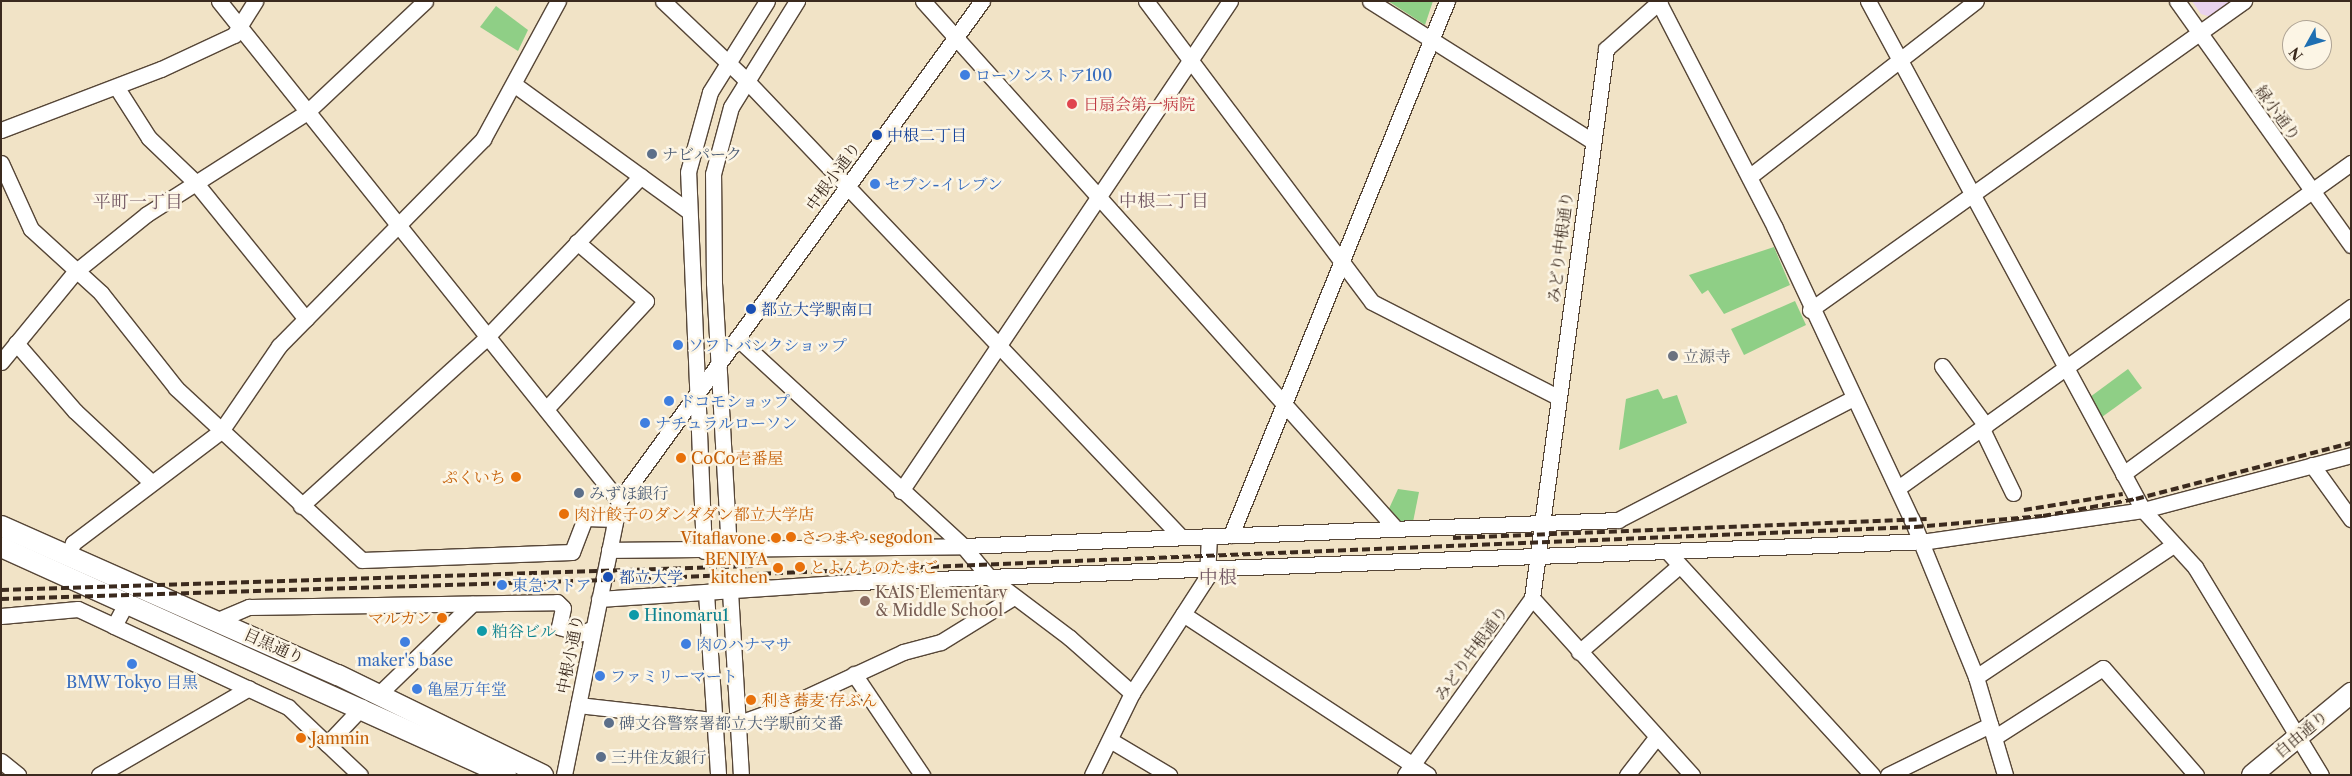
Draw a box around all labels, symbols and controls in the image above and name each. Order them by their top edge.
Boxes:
north arrow [2282,20,2332,70]
text: N [2285,43,2307,64]
place label: ローソンストア100 [975,65,1114,85]
marker: ローソンストア100 [959,69,971,81]
street label: 緑小通り [2251,81,2305,145]
place label: 日扇会第一病院 [1083,94,1195,114]
marker: 日扇会第一病院 [1065,97,1079,111]
place label: 中根二丁目 [887,125,967,145]
marker: 中根二丁目 [871,129,883,141]
street label: 中根小通り [802,138,864,214]
place label: ナビパーク [662,144,742,164]
marker: ナビパーク [646,148,658,160]
place label: セブン-イレブン [885,174,1004,194]
marker: セブン-イレブン [869,178,881,190]
district label: 中根二丁目 [1119,190,1209,212]
street label: みどり中根通り [1544,190,1576,304]
district label: 平町一丁目 [93,191,183,213]
place label: 都立大学駅南口 [761,299,873,319]
marker: 都立大学駅南口 [745,303,757,315]
place label: ソフトバンクショップ [688,335,848,355]
marker: ソフトバンクショップ [672,339,684,351]
place label: 立源寺 [1683,346,1731,366]
marker: 立源寺 [1667,350,1679,362]
place label: ドコモショップ [679,391,791,411]
marker: ドコモショップ [663,395,675,407]
place label: ナチュラルローソン [655,413,799,433]
marker: ナチュラルローソン [639,417,651,429]
place label: CoCo壱番屋 [691,448,783,468]
marker: CoCo壱番屋 [675,452,687,464]
place label: ぷくいち [442,467,506,487]
marker: ぷくいち [510,471,522,483]
place label: みずほ銀行 [589,483,669,503]
marker: みずほ銀行 [573,487,585,499]
place label: 肉汁餃子のダンダダン都立大学店 [574,504,814,524]
marker: 肉汁餃子のダンダダン都立大学店 [558,508,570,520]
place label: さつまや segodon [801,527,933,547]
place label: Vitaflavone [680,528,766,548]
marker: さつまや segodon [785,531,797,543]
marker: Vitaflavone [770,532,782,544]
place label: BENIYA kitchen [705,549,768,587]
place label: とよんちのたまご [810,557,938,577]
marker: とよんちのたまご [794,561,806,573]
marker: BENIYA kitchen [772,562,784,574]
place label: 都立大学 [619,567,683,587]
district label: 中根 [1199,567,1237,589]
marker: 都立大学 [601,570,615,584]
place label: 東急ストア [512,575,592,595]
marker: 東急ストア [496,579,508,591]
place label: KAIS Elementary & Middle School [875,582,1008,620]
marker: KAIS Elementary & Middle School [859,595,871,607]
street label: みどり中根通り [1430,602,1512,704]
place label: Hinomaru1 [644,605,729,625]
place label: マルカン [368,608,432,628]
marker: Hinomaru1 [628,609,640,621]
marker: マルカン [436,612,448,624]
street label: 中根小通り [553,613,587,695]
place label: 粕谷ビル [492,621,556,641]
street label: 目黒通り [241,624,307,668]
marker: 粕谷ビル [476,625,488,637]
place label: 肉のハナマサ [696,634,792,654]
marker: maker's base [399,636,411,648]
marker: 肉のハナマサ [680,638,692,650]
place label: maker's base [357,650,453,670]
marker: BMW Tokyo 目黒 [126,658,138,670]
place label: ファミリーマート [610,666,738,686]
marker: ファミリーマート [594,670,606,682]
place label: BMW Tokyo 目黒 [66,672,198,692]
place label: 亀屋万年堂 [427,679,507,699]
marker: 亀屋万年堂 [411,683,423,695]
place label: 利き蕎麦 存ぶん [761,690,877,710]
marker: 利き蕎麦 存ぶん [745,694,757,706]
street label: 自由通り [2270,706,2332,762]
place label: 碑文谷警察署都立大学駅前交番 [619,713,843,733]
marker: 碑文谷警察署都立大学駅前交番 [603,717,615,729]
place label: Jammin [311,728,370,748]
marker: Jammin [295,732,307,744]
place label: 三井住友銀行 [611,747,707,767]
marker: 三井住友銀行 [595,751,607,763]

